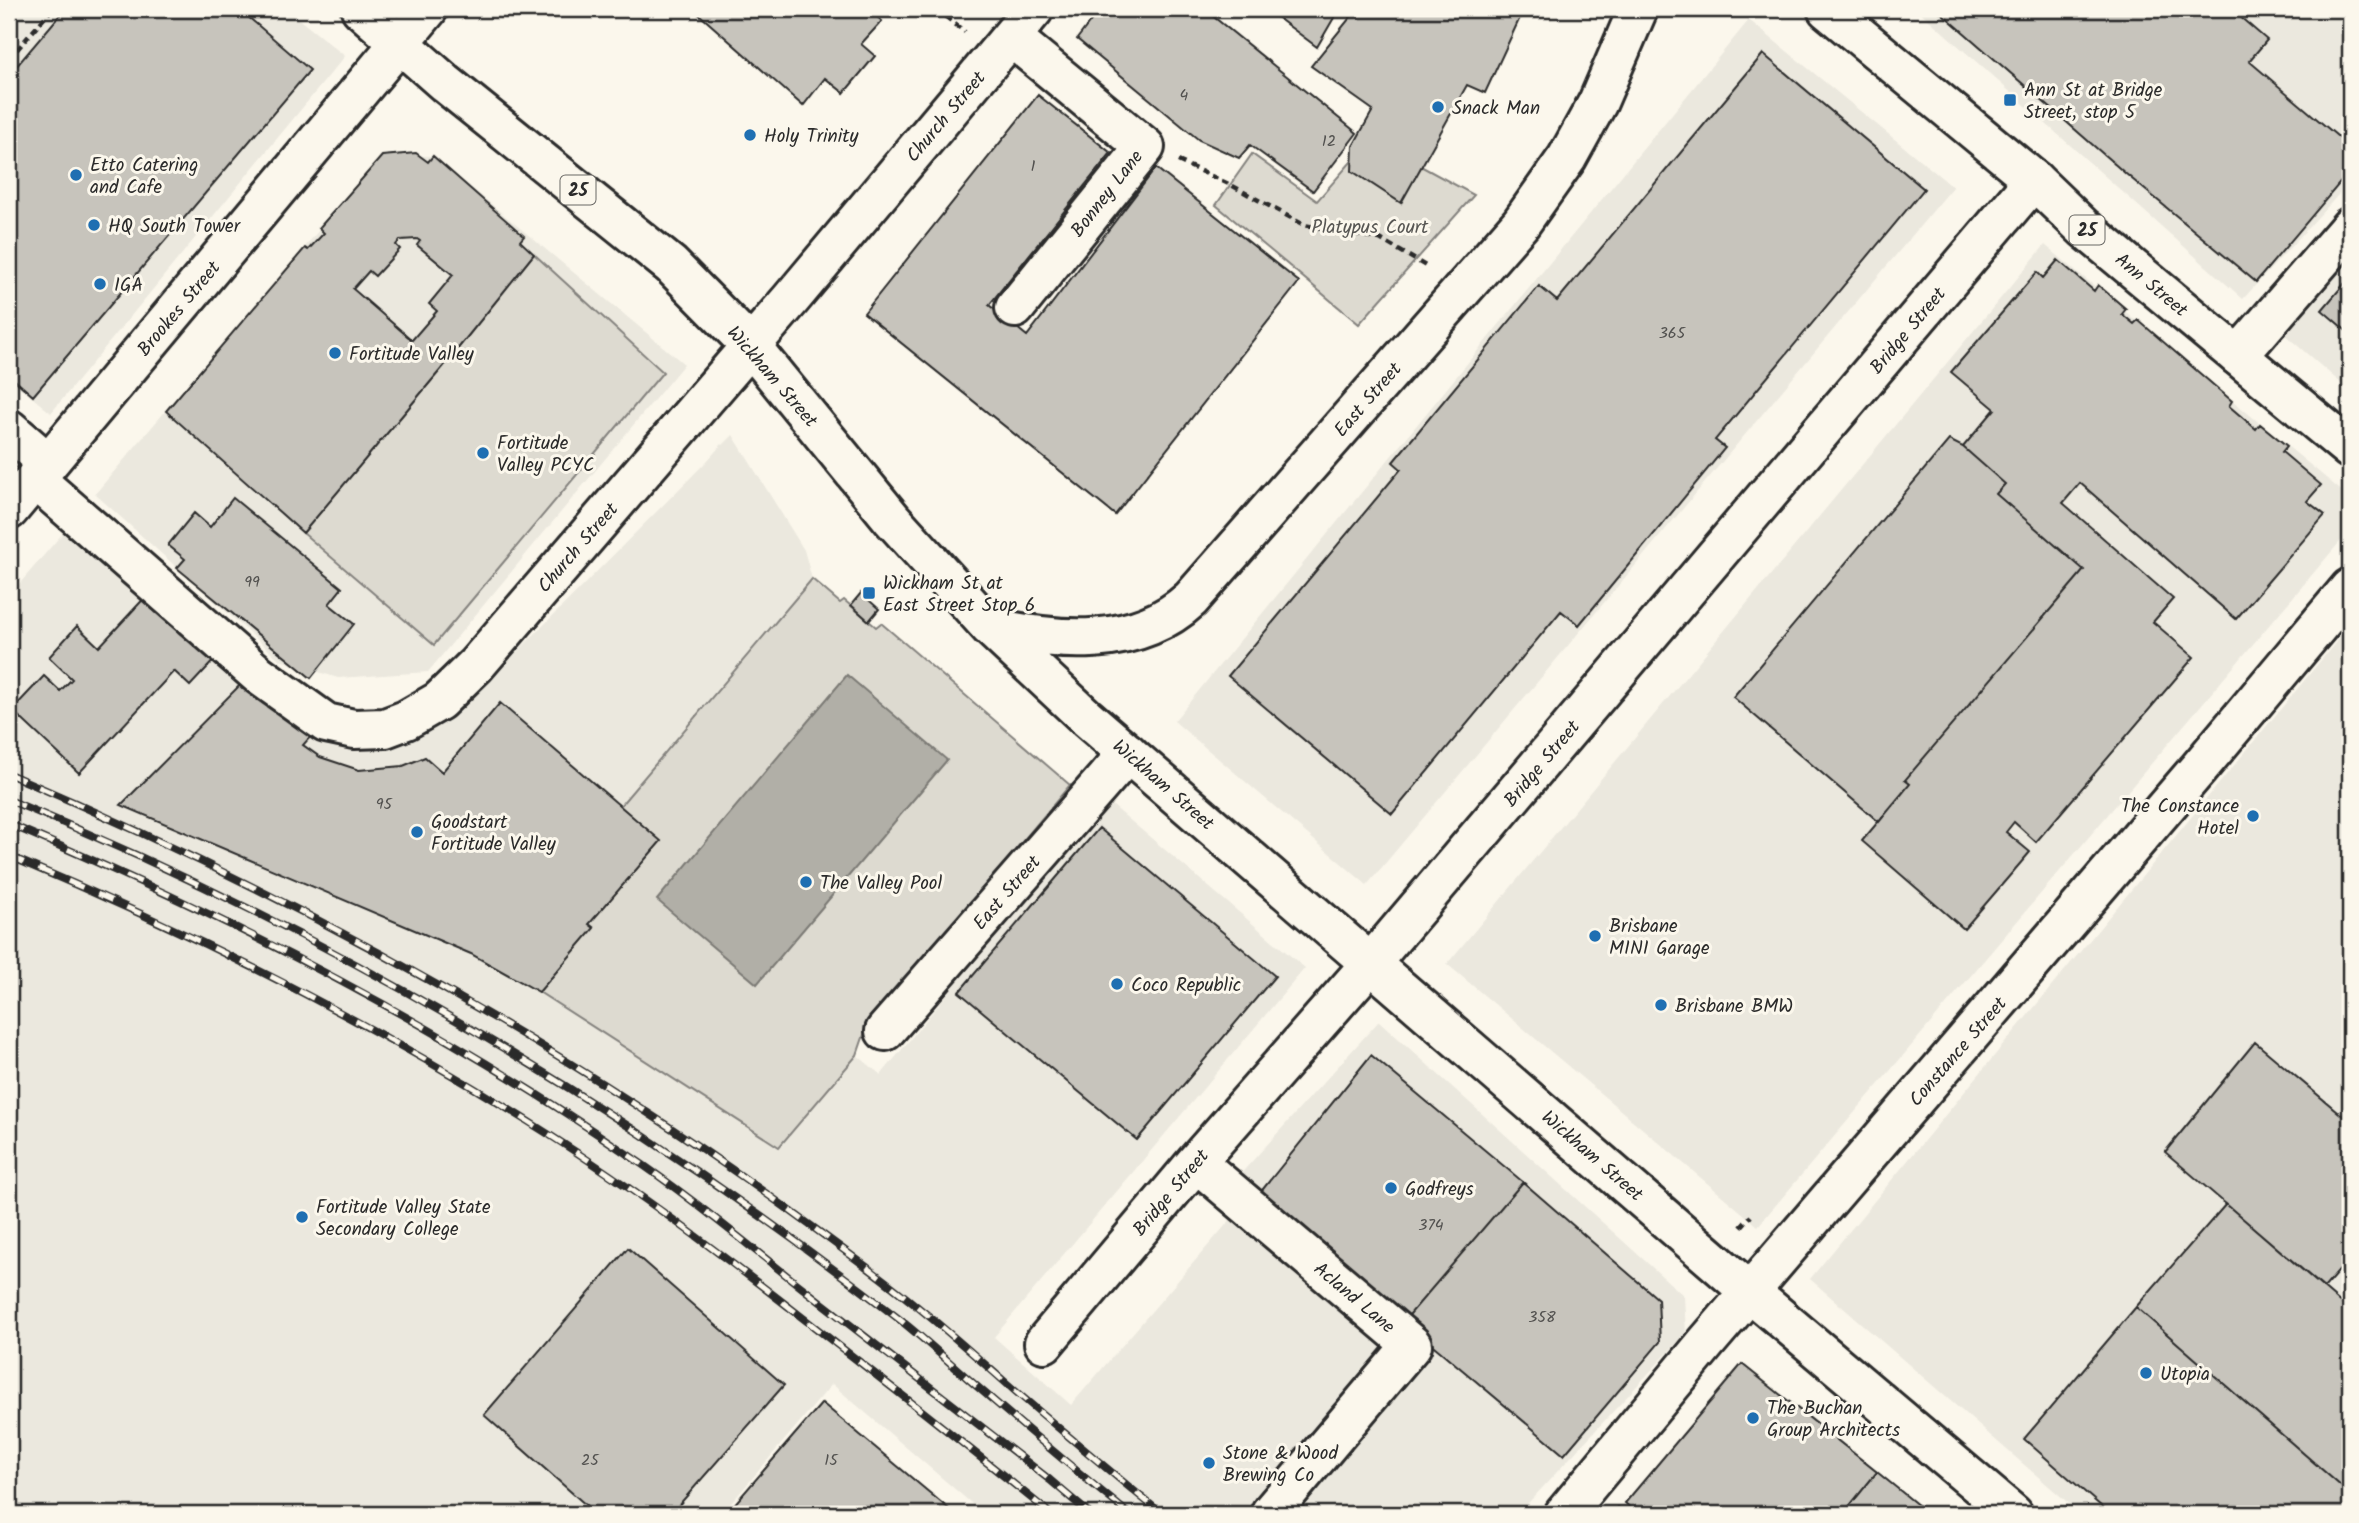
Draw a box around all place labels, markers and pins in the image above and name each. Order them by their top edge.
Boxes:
place label: Ann St at Bridge Street, stop 5 [2024,76,2163,128]
marker: Ann St at Bridge Street, stop 5 [2002,92,2018,108]
place label: Snack Man [1452,94,1540,124]
marker: Snack Man [1430,99,1446,115]
place label: Holy Trinity [764,122,860,152]
marker: Holy Trinity [742,127,758,143]
place label: Etto Catering and Cafe [90,151,198,203]
marker: Etto Catering and Cafe [68,167,84,183]
place label: HQ South Tower [108,212,242,242]
marker: HQ South Tower [86,217,102,233]
place label: IGA [114,271,143,301]
marker: IGA [92,276,108,292]
place label: Fortitude Valley [349,340,475,370]
marker: Fortitude Valley [327,345,343,361]
place label: Fortitude Valley PCYC [497,429,594,481]
marker: Fortitude Valley PCYC [475,445,491,461]
place label: Wickham St at East Street Stop 6 [883,569,1035,621]
marker: Wickham St at East Street Stop 6 [861,585,877,601]
place label: The Constance Hotel [2121,792,2239,844]
place label: Goodstart Fortitude Valley [431,808,557,860]
marker: The Constance Hotel [2245,808,2261,824]
marker: Goodstart Fortitude Valley [409,824,425,840]
place label: The Valley Pool [820,869,942,899]
marker: The Valley Pool [798,874,814,890]
place label: Brisbane MINI Garage [1609,912,1710,964]
marker: Brisbane MINI Garage [1587,928,1603,944]
place label: Coco Republic [1131,971,1241,1001]
marker: Coco Republic [1109,976,1125,992]
place label: Brisbane BMW [1675,992,1793,1022]
marker: Brisbane BMW [1653,997,1669,1013]
place label: Godfreys [1405,1175,1474,1205]
marker: Godfreys [1383,1180,1399,1196]
place label: Fortitude Valley State Secondary College [316,1193,491,1245]
marker: Fortitude Valley State Secondary College [294,1209,310,1225]
place label: Utopia [2160,1360,2210,1390]
marker: Utopia [2138,1365,2154,1381]
place label: The Buchan Group Architects [1767,1394,1900,1446]
marker: The Buchan Group Architects [1745,1410,1761,1426]
place label: Stone & Wood Brewing Co [1223,1439,1338,1491]
marker: Stone & Wood Brewing Co [1201,1455,1217,1471]

